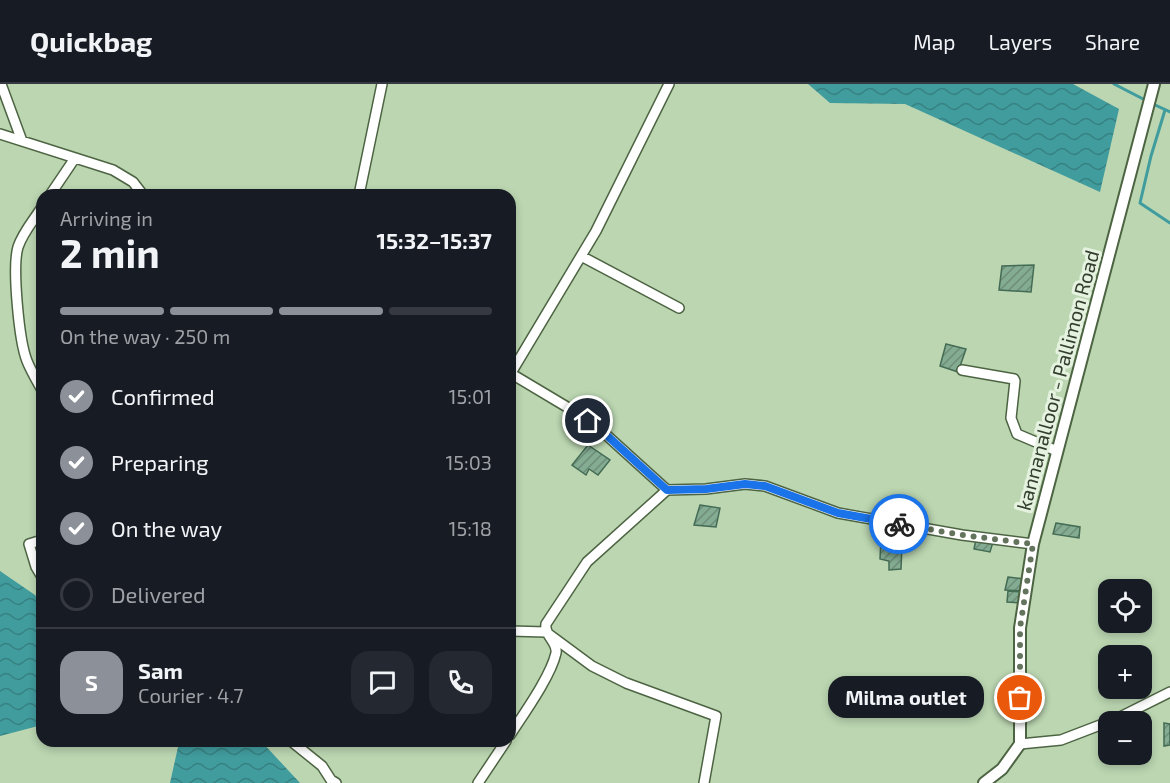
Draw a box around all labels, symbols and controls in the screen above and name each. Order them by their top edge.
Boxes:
text: Quickbag [30,24,152,58]
text: Map [913,29,955,54]
text: Layers [988,29,1052,54]
text: Share [1085,29,1140,54]
text: Arriving in [60,206,153,230]
text: 15:32–15:37 [376,227,492,253]
text: 2 min [60,229,160,276]
street label: kannanalloor - Pallimon Road [1011,247,1103,513]
text: On the way · 250 m [60,324,230,348]
icon: check [60,380,93,413]
text: Confirmed [111,383,215,409]
text: 15:01 [449,384,492,408]
pin [562,395,613,446]
icon: home [571,404,604,437]
icon: check [60,446,93,479]
text: Preparing [111,449,209,475]
text: 15:03 [445,450,492,474]
courier [869,494,929,554]
icon: bike [883,508,916,541]
icon: check [60,512,93,545]
text: On the way [111,515,222,541]
text: 15:18 [449,516,492,540]
map controls [1098,579,1152,765]
button: locate [1098,579,1152,633]
text: Delivered [111,581,206,607]
button: + [1098,645,1152,699]
button: chat [351,651,414,714]
button: phone [429,651,492,714]
text: Sam [138,657,183,683]
text: S [85,669,98,695]
pin [994,672,1045,723]
callout: Milma outlet [828,677,984,719]
icon: bag [1003,681,1036,714]
text: Courier · 4.7 [138,683,244,707]
text: Milma outlet [845,685,967,709]
button: − [1098,711,1152,765]

